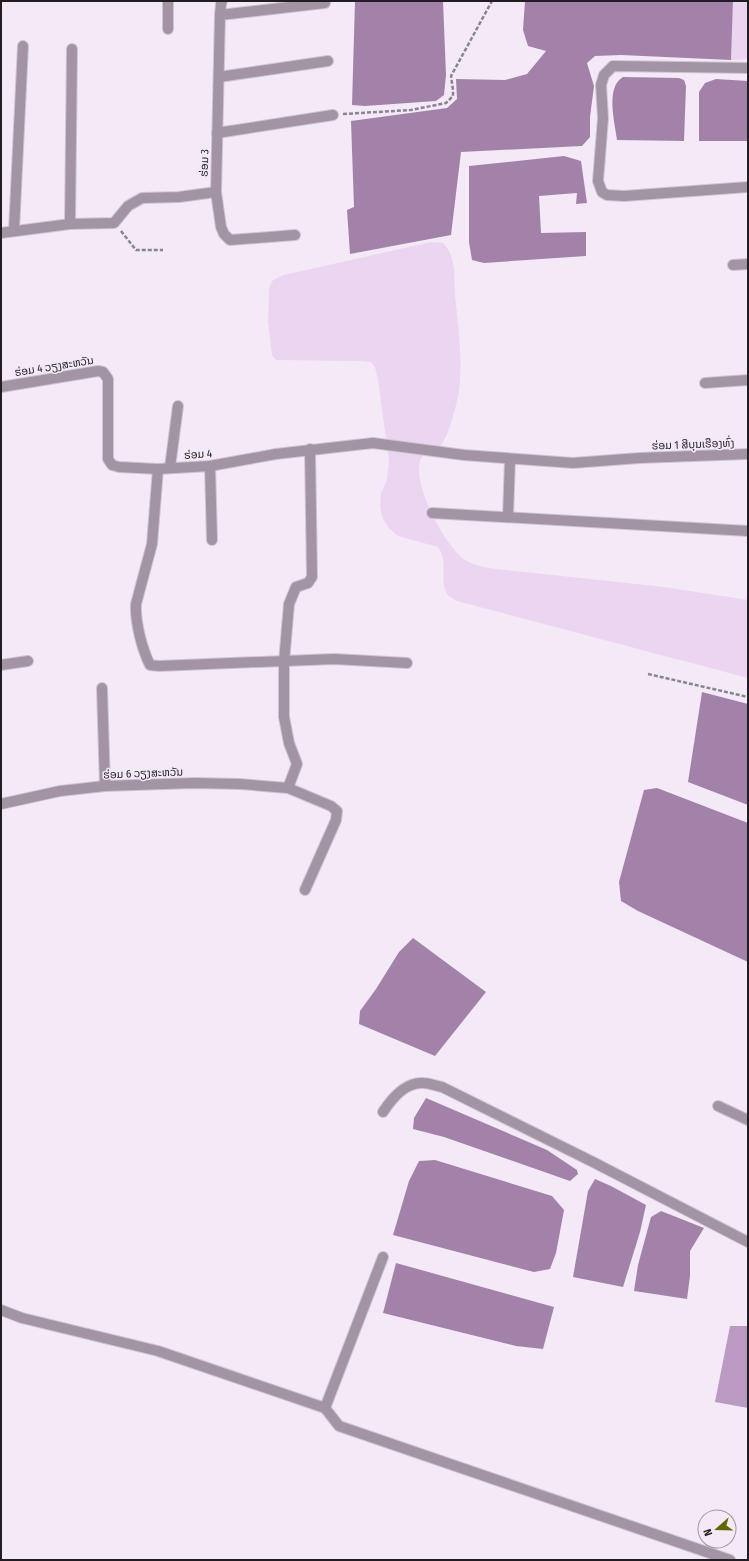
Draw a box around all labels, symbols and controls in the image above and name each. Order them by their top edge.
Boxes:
street label: ຮ່ອມ 3 [198,149,211,177]
street label: ຮ່ອມ 4 ວຽງສະຫວັນ [14,354,95,379]
street label: ຮ່ອມ 1 ສີບຸນເຮືອງທົ່ງ [651,435,735,453]
street label: ຮ່ອມ 4 [183,447,213,462]
street label: ຮ່ອມ 6 ວຽງສະຫວັນ [103,766,183,781]
north arrow [697,1509,737,1549]
text: N [701,1527,715,1538]

